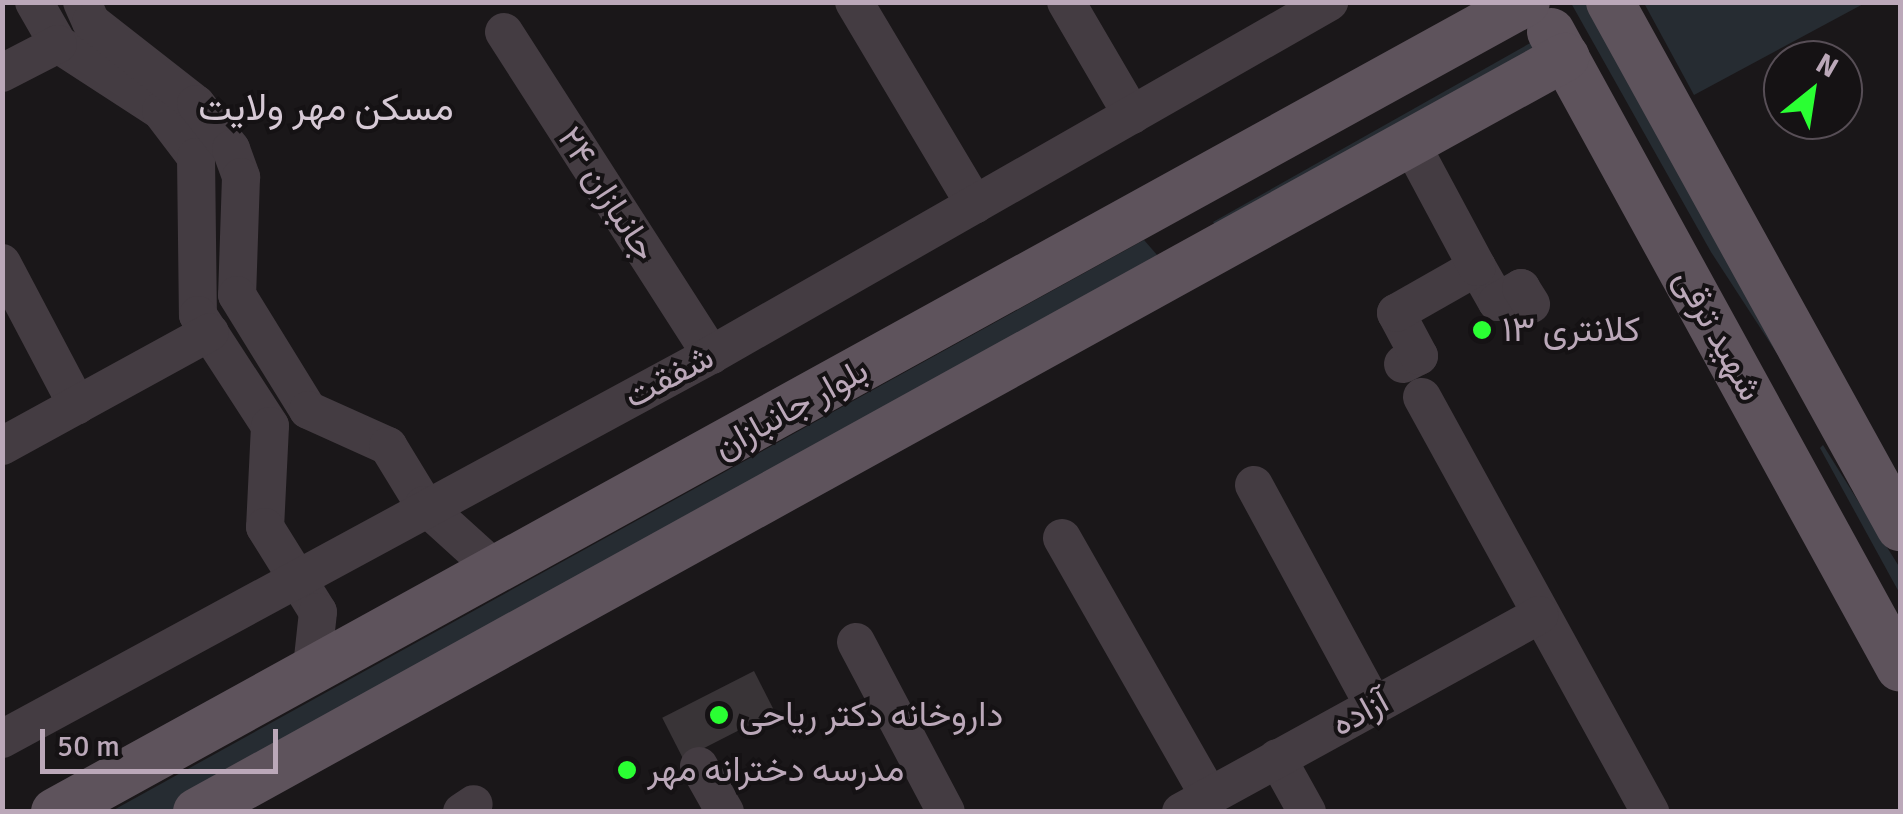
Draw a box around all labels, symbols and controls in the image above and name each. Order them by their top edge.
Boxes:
north arrow [1763,40,1863,140]
text: N [1810,46,1844,85]
district label: مسکن مهر ولایت [198,85,454,131]
street label: جانبازان ۲۴ [548,119,666,269]
street label: شهید ترقی [1665,262,1771,408]
place label: کلانتری ۱۳ [1502,309,1640,351]
marker: کلانتری ۱۳ [1471,319,1493,341]
street label: شفقت [617,336,721,418]
street label: بلوار جانبازان [706,349,876,469]
street label: آزاده [1324,680,1396,746]
place label: داروخانه دکتر ریاحی [739,694,1003,736]
marker: داروخانه دکتر ریاحی [708,704,730,726]
scale bar [45,709,282,771]
text: 50 m [57,728,120,765]
place label: مدرسه دخترانه مهر [647,749,904,791]
marker: مدرسه دخترانه مهر [616,759,638,781]

